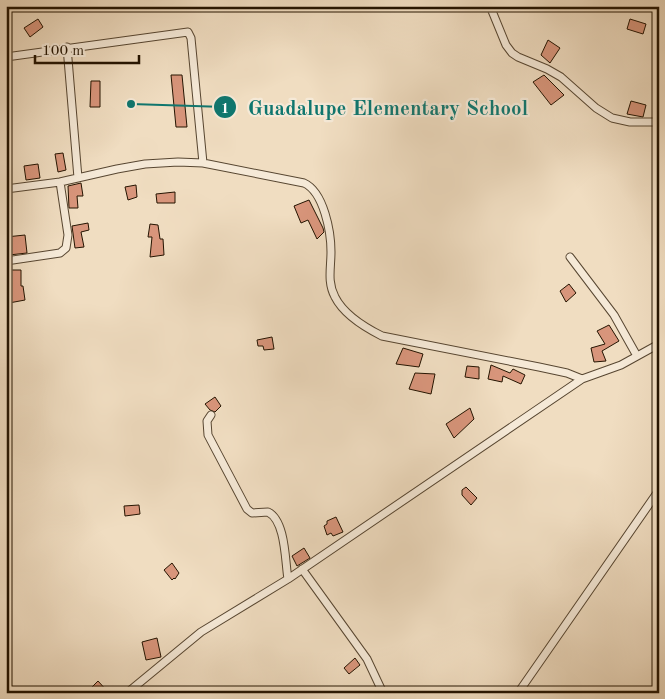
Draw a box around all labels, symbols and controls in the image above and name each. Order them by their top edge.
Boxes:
scale bar [35,32,139,64]
text: 100 m [42,44,84,59]
callout: Guadalupe Elementary School [213,89,538,125]
text: Guadalupe Elementary School [248,99,528,120]
text: 1 [221,102,229,117]

